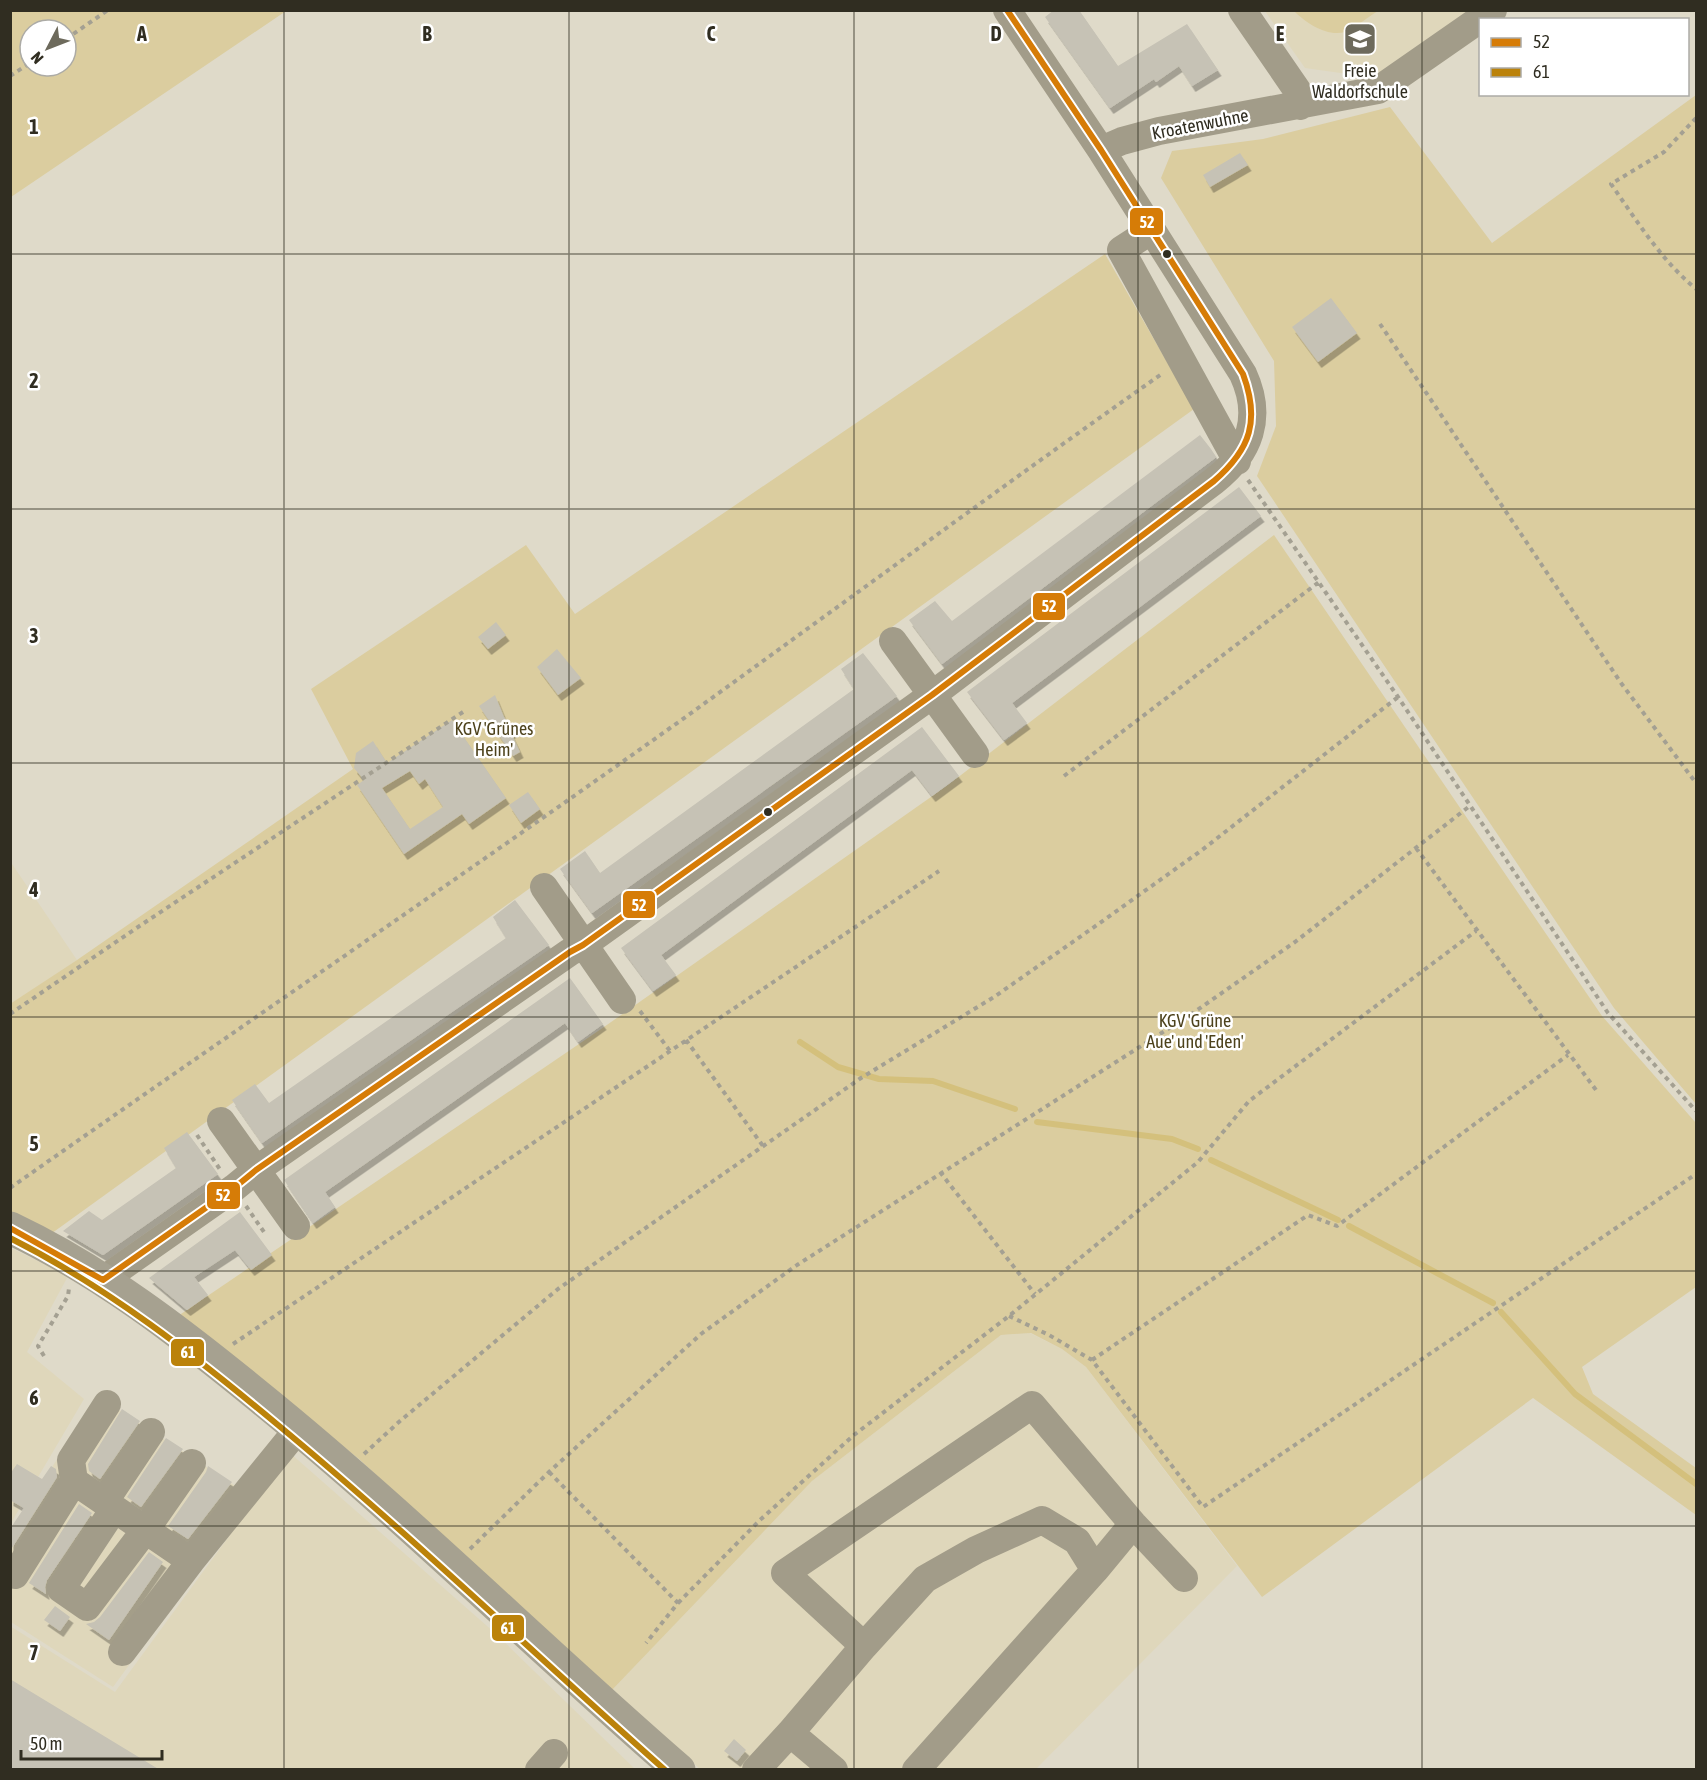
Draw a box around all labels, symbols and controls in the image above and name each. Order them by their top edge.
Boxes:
north arrow [18,18,78,78]
legend [1479,18,1689,96]
school or university icon: Freie Waldorfschule [1342,21,1378,57]
text: A [136,22,147,45]
text: B [422,22,432,45]
text: C [707,22,716,45]
text: D [990,22,1002,45]
text: E [1276,22,1285,45]
text: 52 [1533,31,1550,52]
text: N [27,49,47,68]
place label: Freie Waldorfschule [1312,60,1408,102]
text: 61 [1533,61,1550,82]
street label: Kroatenwuhne [1150,104,1250,144]
text: 1 [29,115,39,138]
line badge: 52 [1129,207,1164,236]
text: 52 [1139,213,1155,231]
unlabelled marker [1161,248,1173,260]
text: 2 [29,369,39,392]
line badge: 52 [1032,592,1066,621]
text: 52 [1041,597,1057,615]
text: 3 [29,624,39,647]
park label: KGV 'Grünes Heim' [455,718,533,760]
unlabelled marker [762,806,774,818]
text: 4 [28,878,39,901]
line badge: 52 [622,890,656,919]
text: 52 [631,896,647,914]
park label: KGV 'Grüne Aue' und 'Eden' [1146,1010,1244,1052]
text: 5 [29,1132,39,1155]
line badge: 52 [206,1181,241,1210]
text: 52 [215,1186,231,1204]
line badge: 61 [170,1338,205,1367]
text: 61 [180,1343,196,1361]
text: 6 [29,1386,39,1409]
line badge: 61 [491,1614,525,1642]
text: 61 [500,1619,516,1637]
text: 7 [29,1641,39,1664]
scale bar [21,1723,162,1761]
text: 50 m [30,1733,62,1754]

